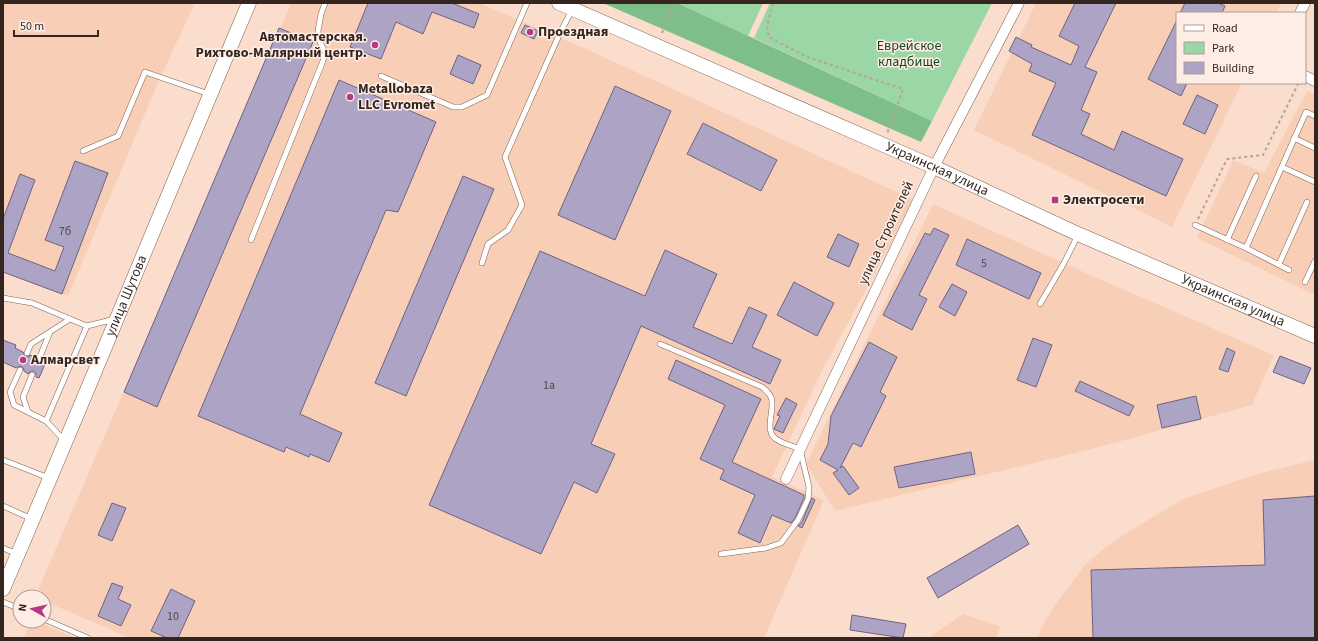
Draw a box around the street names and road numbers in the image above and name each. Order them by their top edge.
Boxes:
street label: Украинская улица [882,137,992,201]
street label: улица Строителей [853,178,919,288]
street label: улица Шутова [101,252,152,340]
street label: Украинская улица [1178,270,1288,332]

